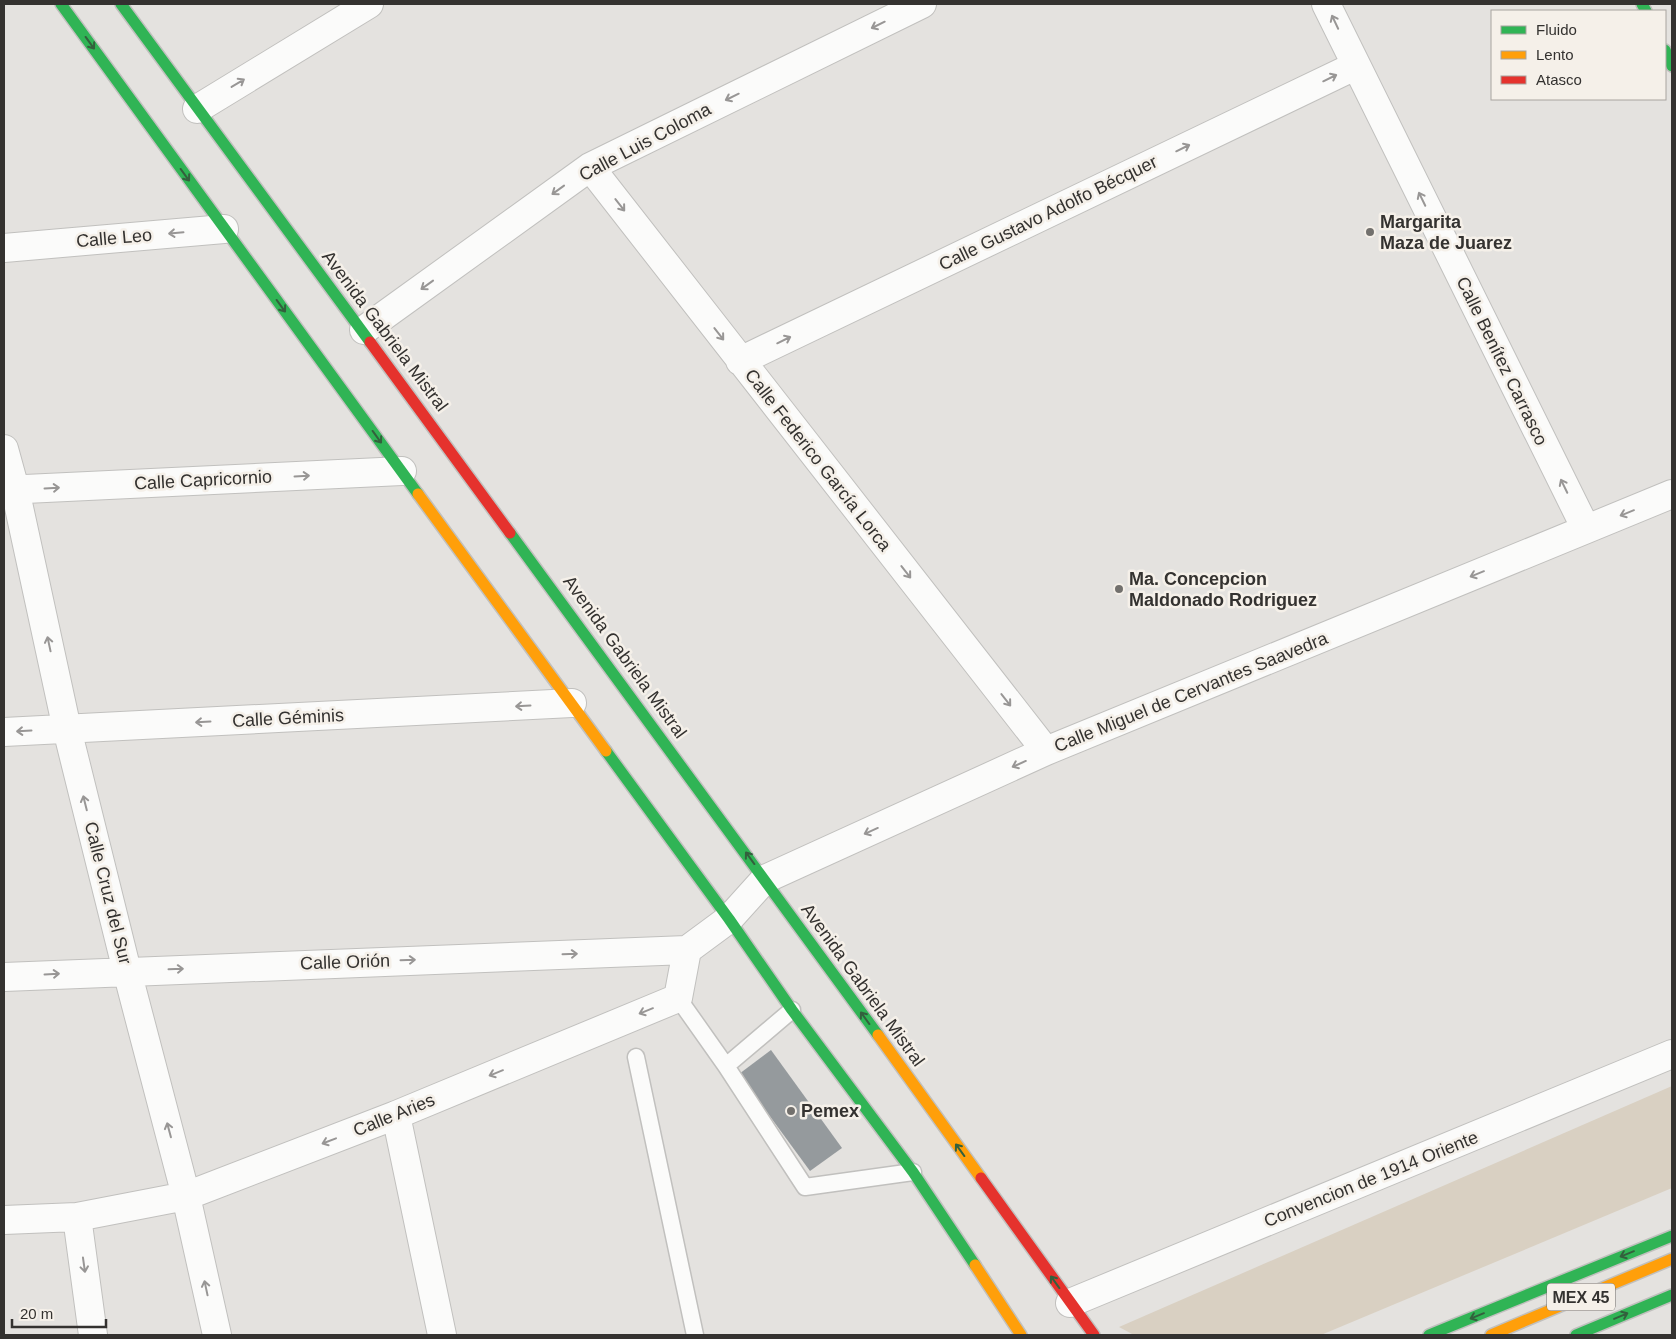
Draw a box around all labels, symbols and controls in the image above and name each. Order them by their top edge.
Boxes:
legend [1491,10,1666,100]
one-way arrow [1329,15,1339,30]
one-way arrow [871,21,886,30]
text: Fluido [1536,21,1577,38]
one-way arrow [85,36,95,50]
text: Lento [1536,46,1574,63]
text: Atasco [1536,71,1582,88]
one-way arrow [1322,73,1337,82]
one-way arrow [231,78,245,88]
one-way arrow [725,93,740,102]
street label: Calle Luis Coloma [576,98,715,185]
one-way arrow [1175,143,1190,153]
street label: Calle Gustavo Adolfo Bécquer [936,151,1160,275]
one-way arrow [180,168,190,182]
one-way arrow [551,185,565,195]
one-way arrow [1417,192,1426,207]
one-way arrow [615,198,626,211]
place label: Margarita Maza de Juarez [1380,212,1512,253]
street label: Calle Leo [75,225,153,251]
marker: Margarita Maza de Juarez [1364,226,1376,238]
one-way arrow [168,228,184,238]
street label: Avenida Gabriela Mistral [318,247,452,415]
street label: Calle Benítez Carrasco [1452,273,1552,449]
one-way arrow [420,280,434,290]
one-way arrow [276,299,286,313]
one-way arrow [714,327,725,340]
one-way arrow [776,335,791,344]
street label: Calle Federico García Lorca [741,365,896,556]
one-way arrow [372,430,382,444]
street label: Calle Capricornio [134,466,272,494]
one-way arrow [294,471,310,480]
one-way arrow [1559,478,1569,493]
one-way arrow [44,483,60,492]
one-way arrow [1620,508,1635,518]
one-way arrow [900,565,911,578]
place label: Ma. Concepcion Maldonado Rodriguez [1129,569,1317,610]
one-way arrow [1470,570,1485,580]
street label: Avenida Gabriela Mistral [559,572,691,742]
marker: Ma. Concepcion Maldonado Rodriguez [1113,583,1125,595]
street label: Calle Miguel de Cervantes Saavedra [1051,627,1332,756]
one-way arrow [43,637,53,653]
one-way arrow [1001,693,1011,707]
one-way arrow [515,701,531,710]
street label: Calle Géminis [232,705,344,731]
one-way arrow [196,717,212,727]
one-way arrow [16,726,32,736]
one-way arrow [1012,759,1027,769]
one-way arrow [80,795,89,811]
street label: Calle Cruz del Sur [81,820,135,966]
one-way arrow [864,826,879,836]
one-way arrow [745,851,755,865]
street label: Avenida Gabriela Mistral [797,900,929,1070]
one-way arrow [562,949,578,959]
street label: Calle Orión [300,950,390,974]
one-way arrow [400,955,416,965]
one-way arrow [167,964,183,974]
one-way arrow [44,970,60,979]
one-way arrow [639,1007,654,1016]
one-way arrow [860,1011,870,1025]
one-way arrow [489,1069,504,1079]
street label: Calle Aries [350,1090,438,1140]
place label: Pemex [801,1101,859,1121]
marker: Pemex [785,1105,797,1117]
one-way arrow [164,1122,173,1138]
street label: Convencion de 1914 Oriente [1261,1127,1481,1231]
one-way arrow [322,1136,337,1146]
one-way arrow [955,1143,965,1157]
one-way arrow [1620,1250,1635,1259]
one-way arrow [79,1257,89,1273]
one-way arrow [1050,1275,1060,1289]
one-way arrow [201,1280,211,1296]
road number: MEX 45 [1547,1284,1615,1310]
scale bar [12,1296,106,1328]
text: 20 m [20,1305,53,1322]
one-way arrow [1470,1311,1485,1321]
one-way arrow [1613,1311,1628,1321]

